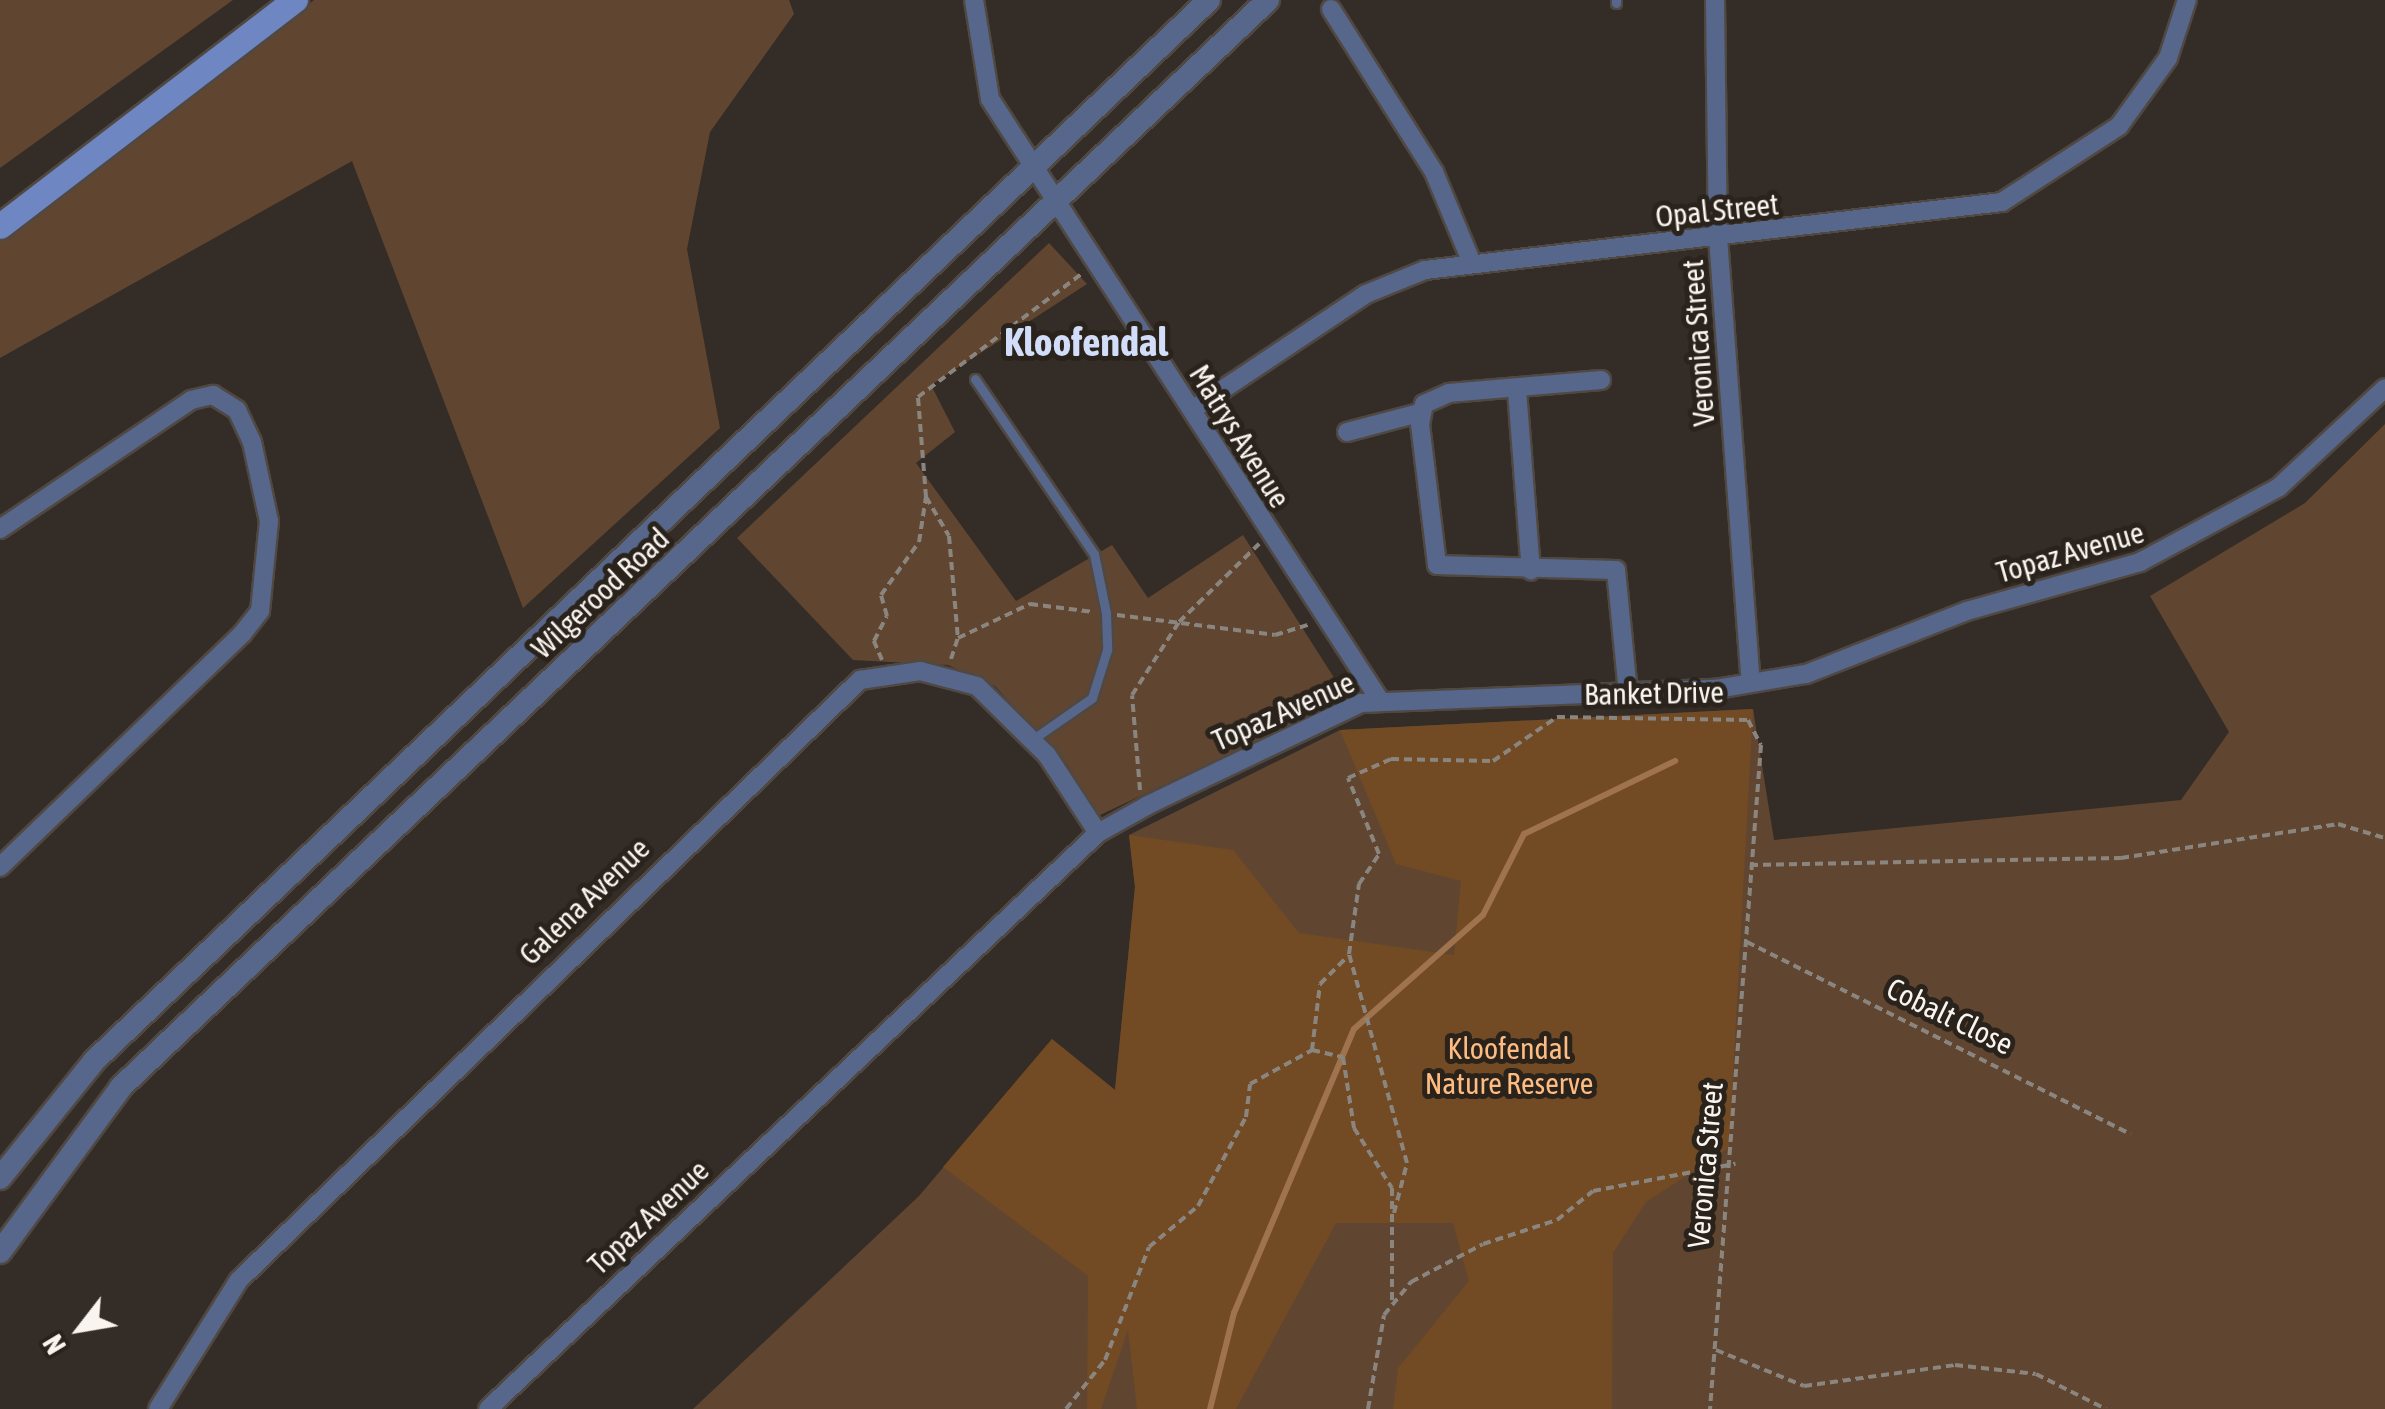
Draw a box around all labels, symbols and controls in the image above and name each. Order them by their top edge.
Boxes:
street label: Opal Street [1654,186,1780,234]
street label: Veronica Street [1674,259,1722,427]
district label: Kloofendal [1004,318,1168,366]
street label: Matrys Avenue [1182,358,1298,514]
street label: Topaz Avenue [1992,514,2148,590]
street label: Wilgerood Road [524,520,676,666]
street label: Topaz Avenue [1206,664,1360,758]
street label: Banket Drive [1584,674,1724,712]
street label: Galena Avenue [512,830,656,972]
street label: Cobalt Close [1881,970,2019,1062]
park label: Kloofendal Nature Reserve [1425,1030,1593,1100]
street label: Veronica Street [1680,1080,1730,1250]
street label: Topaz Avenue [580,1152,716,1282]
north arrow [30,1279,130,1379]
text: N [36,1329,72,1360]

